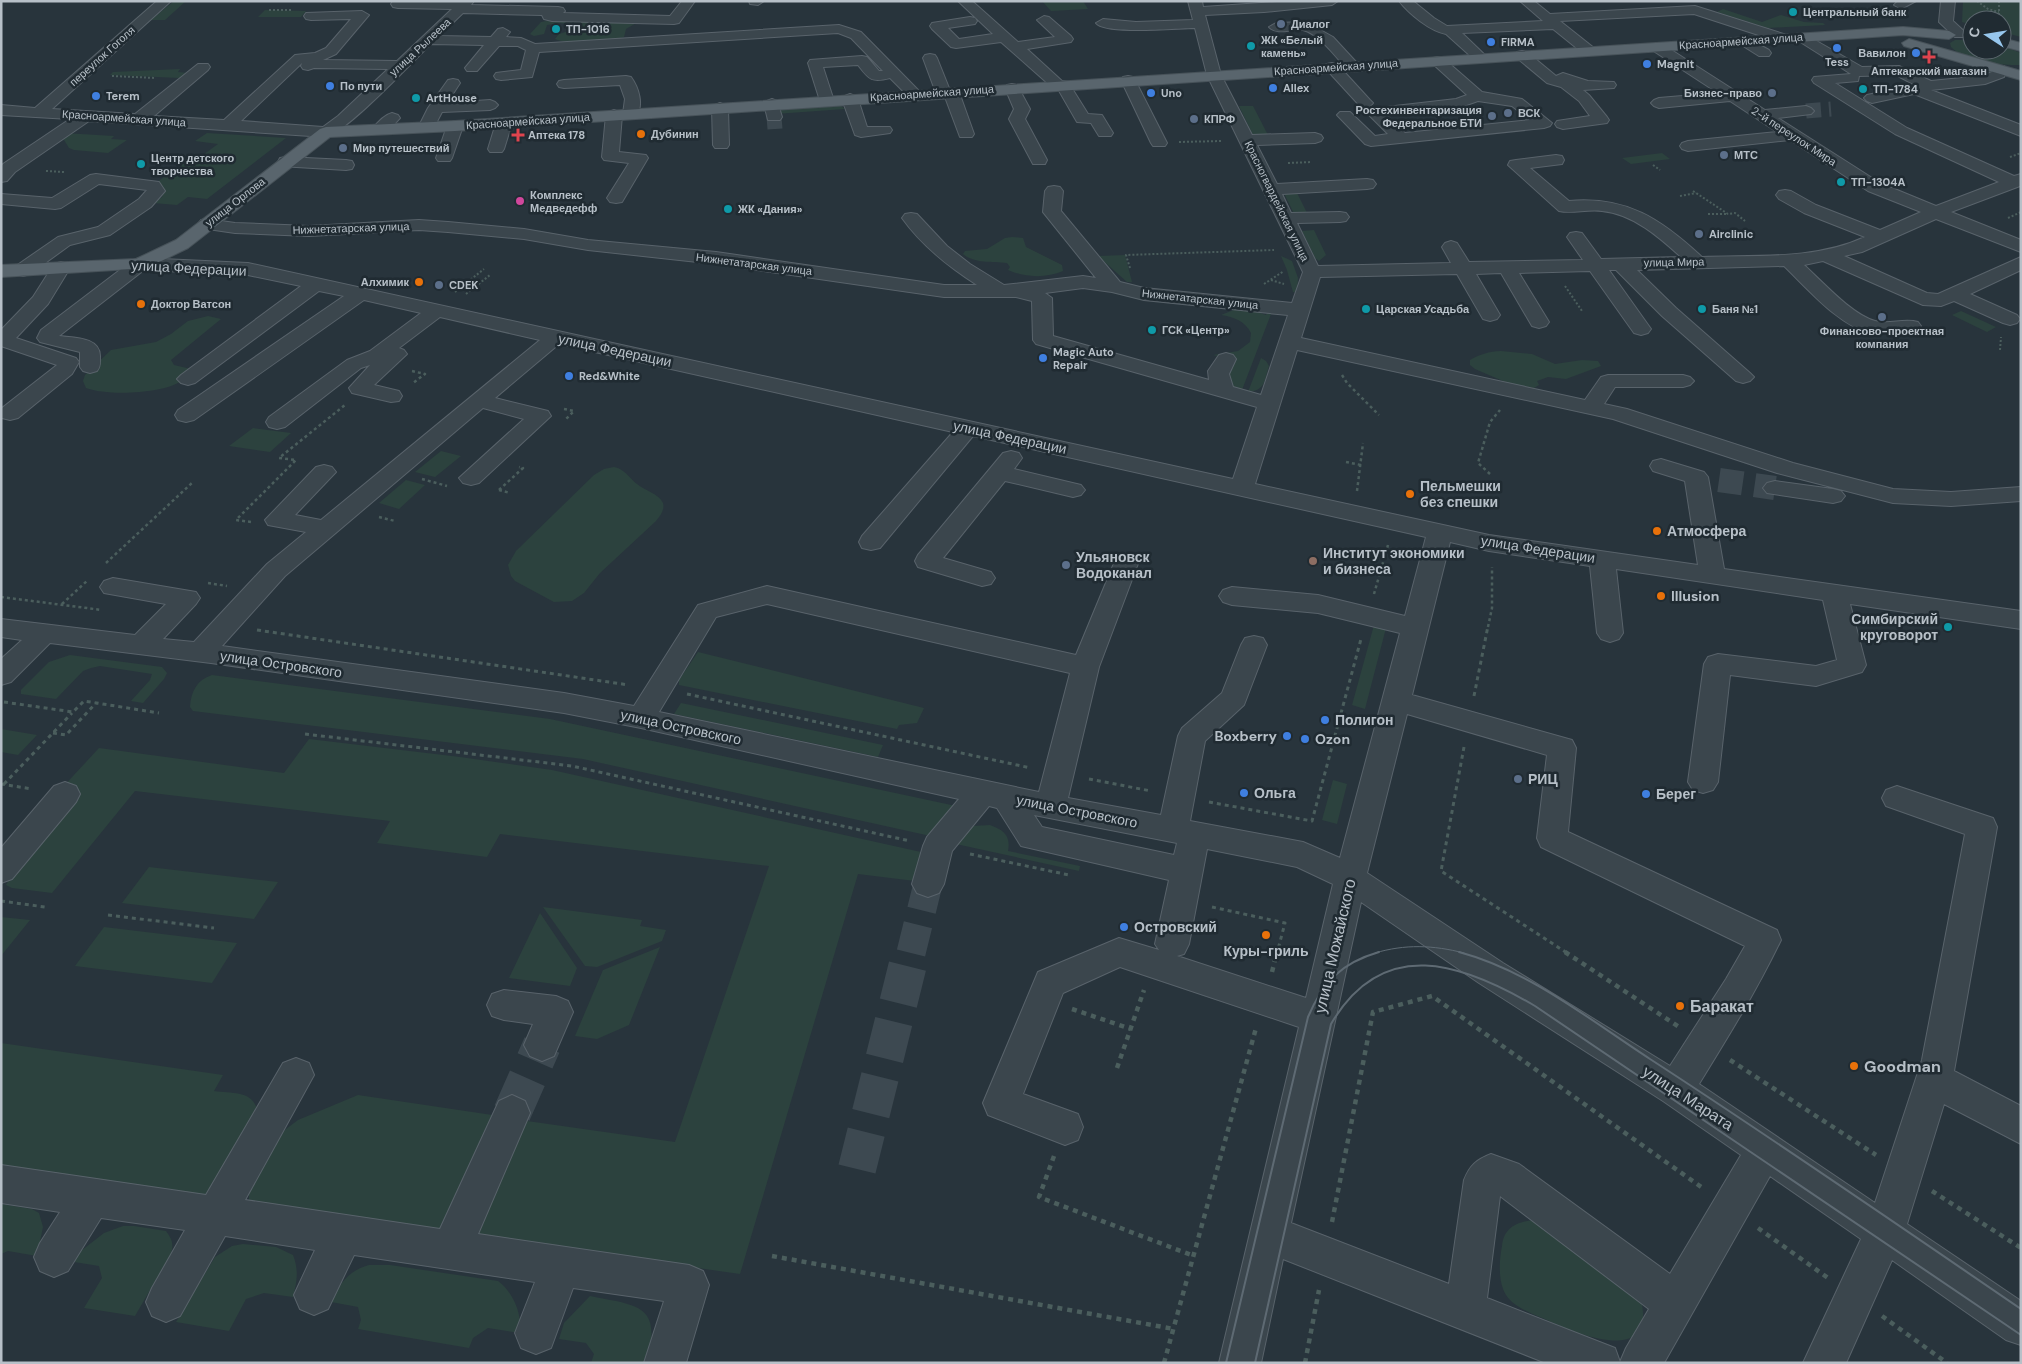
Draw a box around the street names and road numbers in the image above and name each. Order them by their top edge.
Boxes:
street label: улица Рылеева [386,14,454,79]
street label: переулок Гоголя [66,23,138,89]
street label: Красноармейская улица [1679,30,1804,52]
street label: Красноармейская улица [1274,56,1399,78]
street label: Красноармейская улица [870,82,995,104]
street label: 2-й переулок Мира [1749,103,1840,169]
street label: Красноармейская улица [62,107,187,129]
street label: Красноармейская улица [466,110,591,132]
street label: Красногвардейская улица [1242,138,1313,264]
street label: улица Орлова [202,174,268,230]
street label: Нижнетатарская улица [292,219,411,237]
street label: Нижнетатарская улица [695,250,814,278]
street label: улица Мира [1644,254,1705,270]
street label: улица Федерации [131,256,247,280]
street label: Нижнетатарская улица [1141,286,1260,312]
street label: улица Федерации [557,329,673,371]
street label: улица Федерации [952,416,1068,458]
street label: улица Федерации [1480,531,1596,567]
street label: улица Островского [219,647,343,682]
street label: улица Островского [619,705,743,749]
street label: улица Островского [1015,790,1139,832]
street label: улица Можайского [1309,877,1361,1015]
street label: улица Марата [1639,1061,1737,1135]

